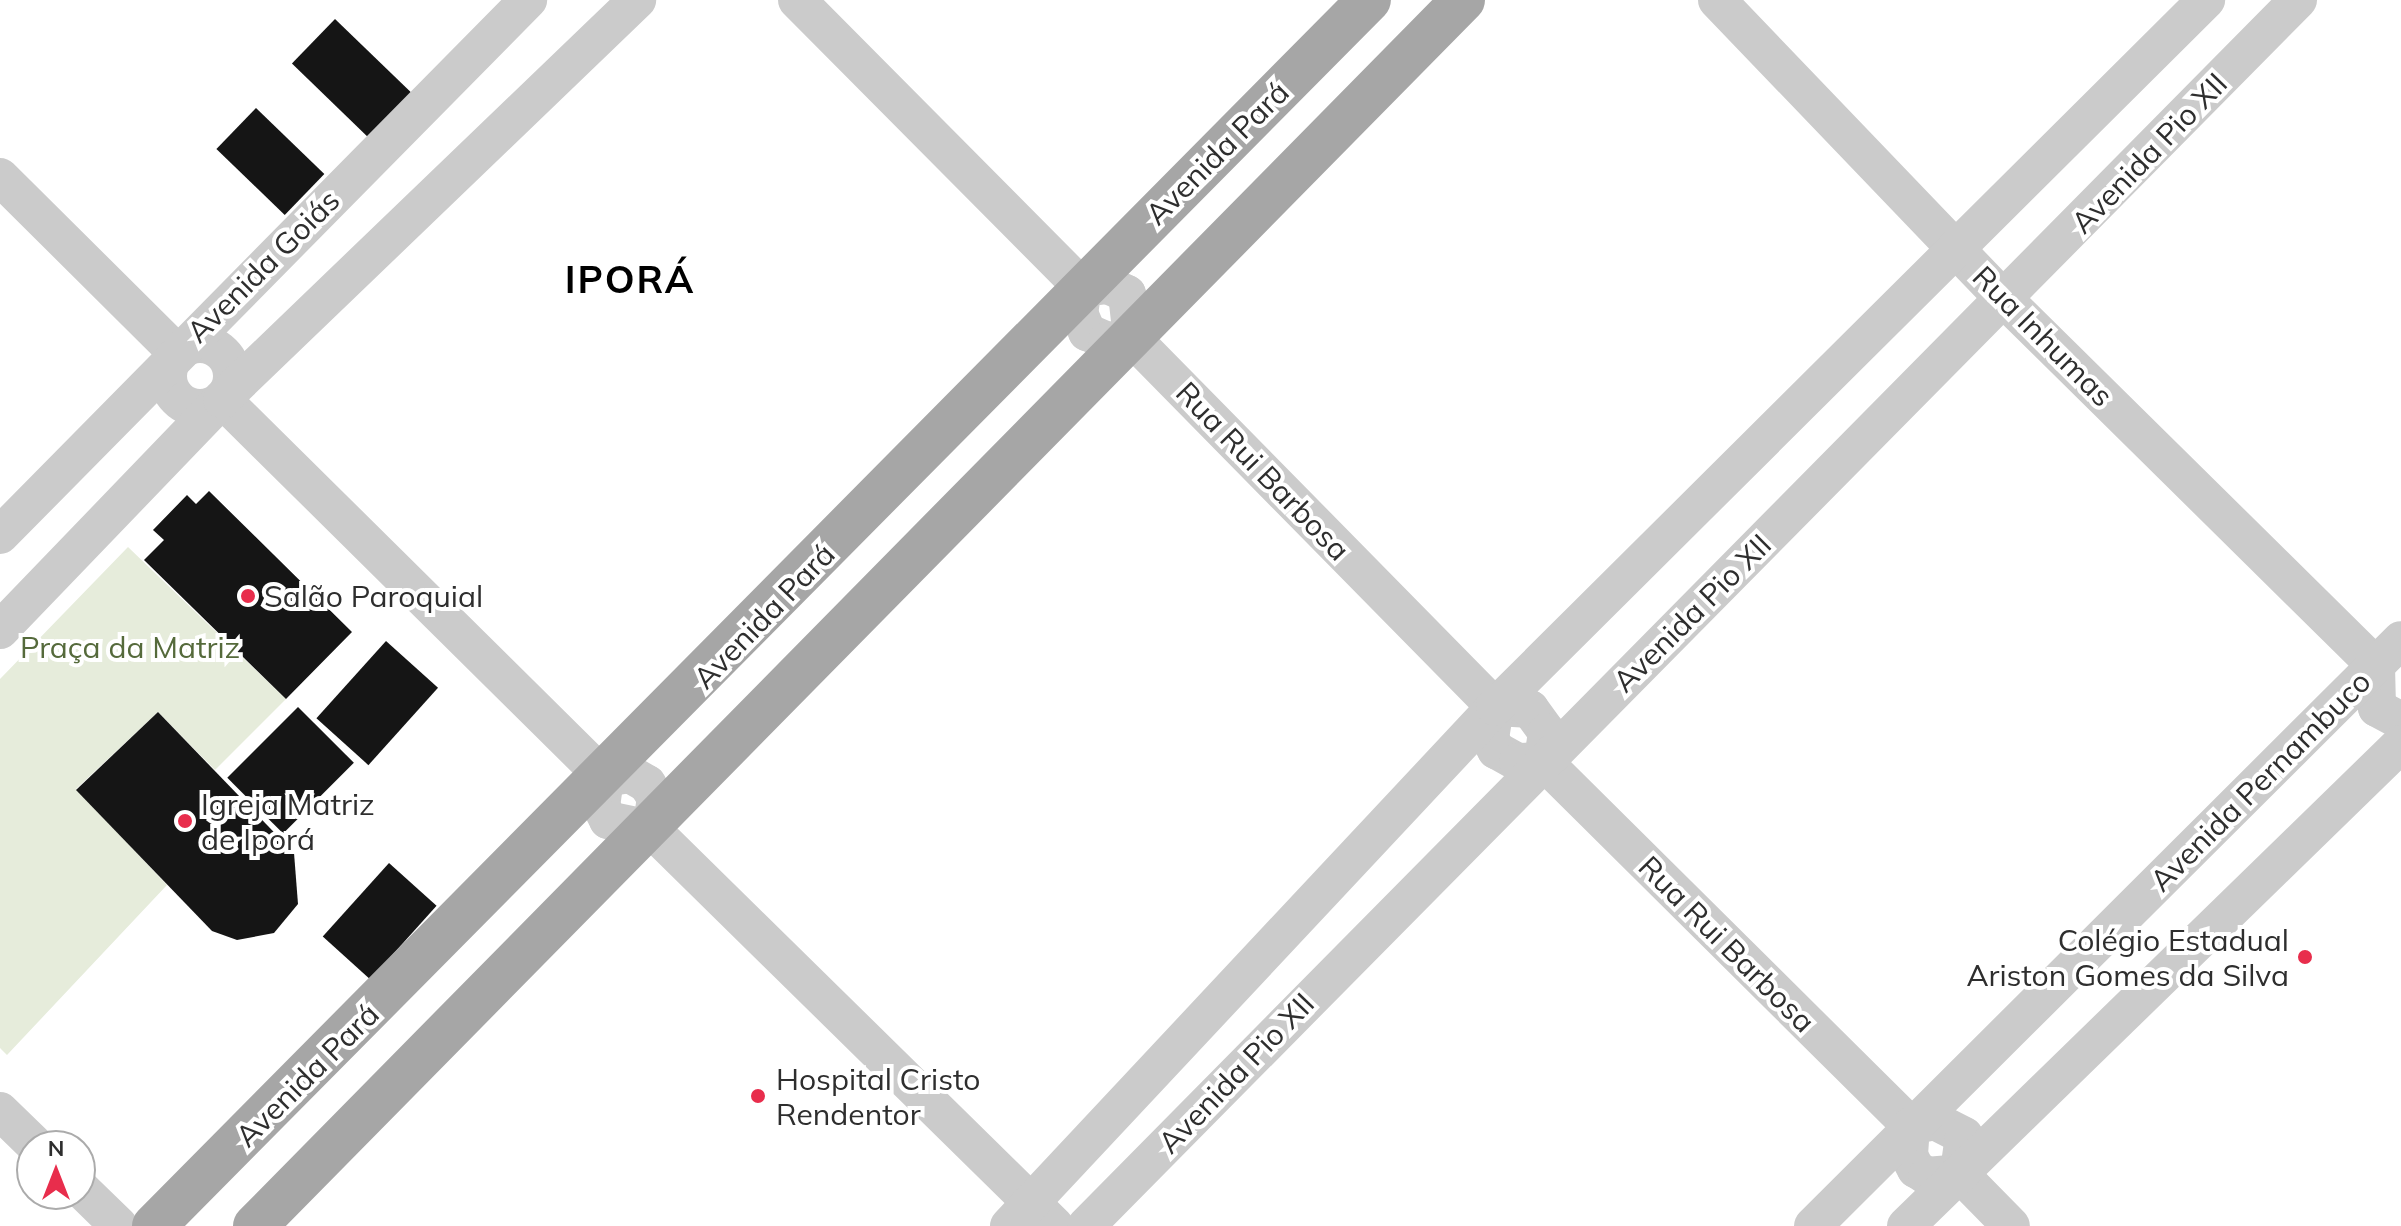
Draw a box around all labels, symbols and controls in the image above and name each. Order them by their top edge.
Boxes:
street label: Avenida Pio XII [2064,65,2234,241]
street label: Avenida Pará [1138,74,1296,232]
street label: Avenida Goiás [179,182,347,350]
district label: IPORÁ [565,257,695,303]
street label: Rua Inhumas [1965,258,2121,414]
street label: Rua Rui Barbosa [1169,374,1357,568]
street label: Avenida Pio XII [1606,527,1778,699]
street label: Avenida Pará [686,536,842,696]
place label: Salão Paroquial [264,578,483,614]
marker: Salão Paroquial [239,587,257,605]
park label: Praça da Matriz [20,629,240,665]
street label: Avenida Pernambuco [2142,663,2378,899]
place label: Igreja Matriz de Iporá [201,786,375,856]
marker: Igreja Matriz de Iporá [176,812,194,830]
street label: Rua Rui Barbosa [1631,848,1823,1040]
place label: Colégio Estadual Ariston Gomes da Silva [1966,922,2289,992]
marker: Colégio Estadual Ariston Gomes da Silva [2296,948,2314,966]
street label: Avenida Pio XII [1151,985,1321,1161]
street label: Avenida Pará [228,996,386,1154]
place label: Hospital Cristo Rendentor [776,1061,980,1132]
marker: Hospital Cristo Rendentor [747,1085,769,1107]
north arrow [16,1130,96,1210]
text: N [48,1134,64,1162]

